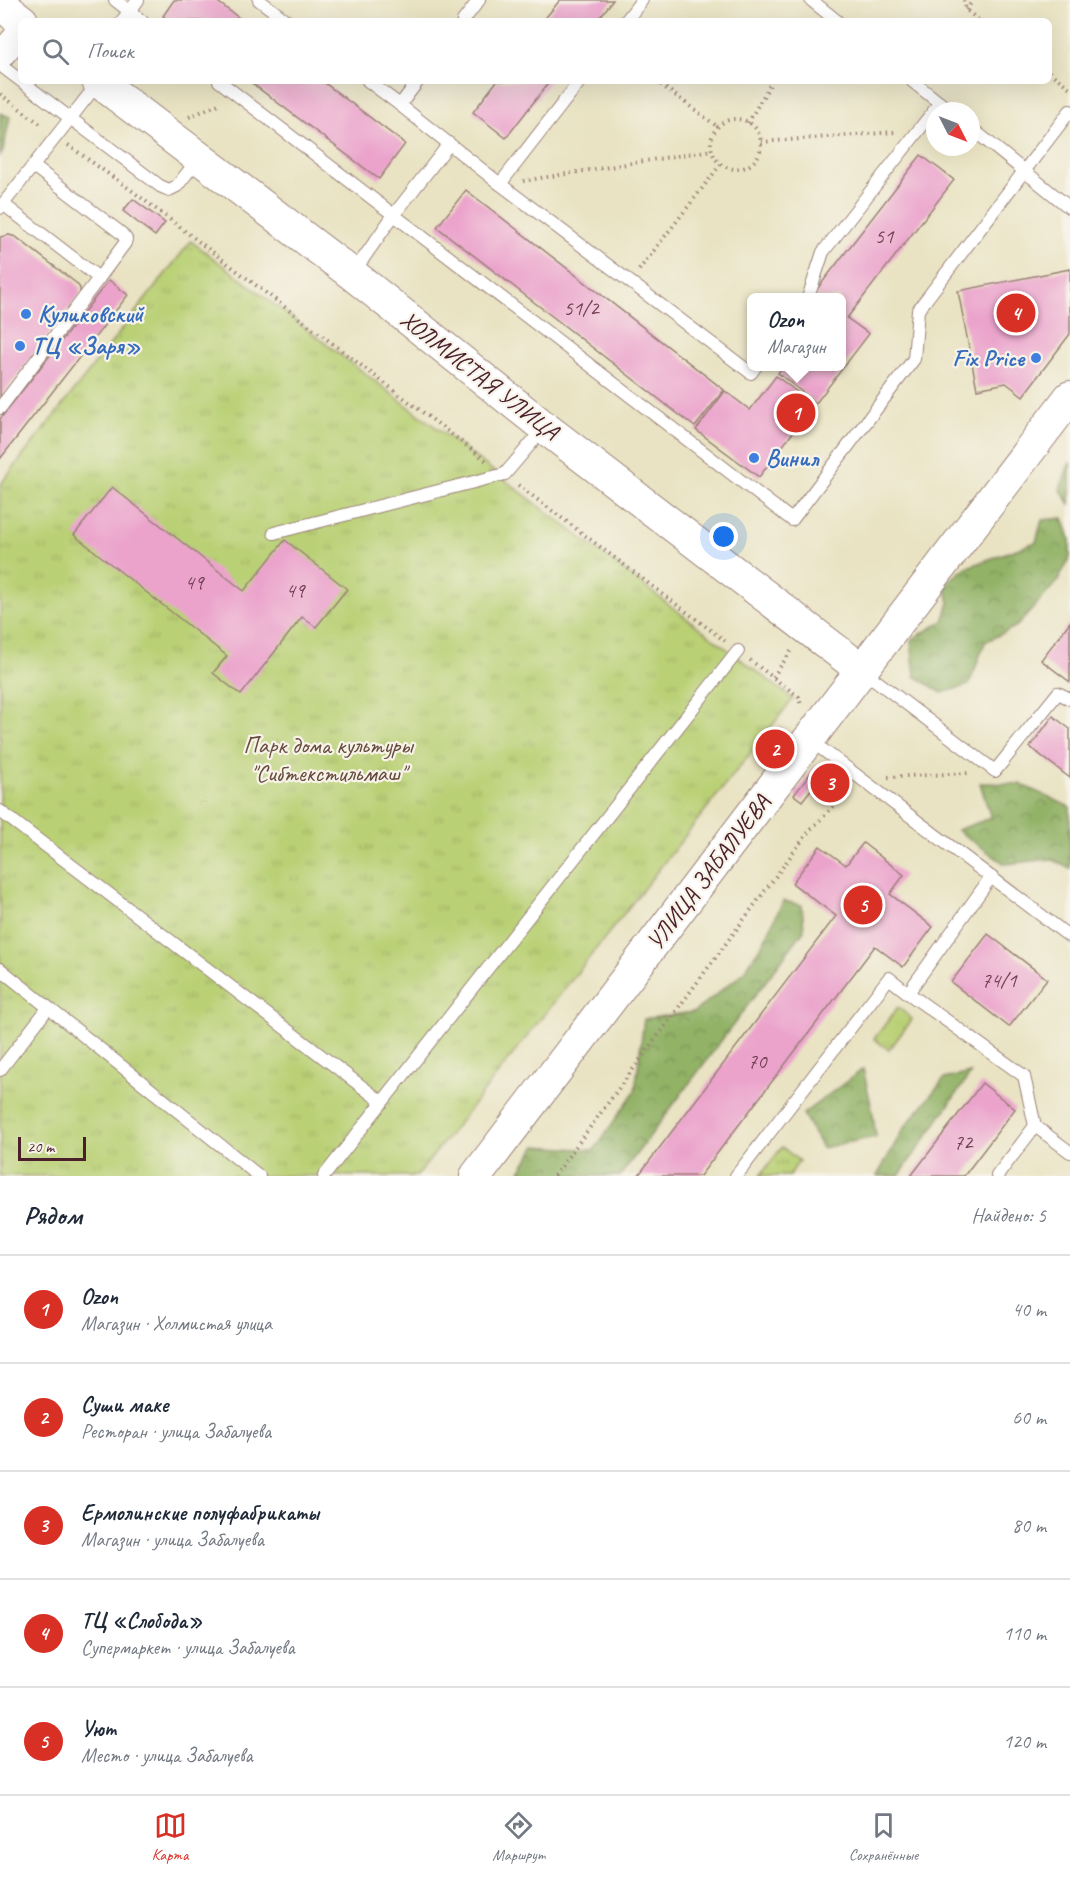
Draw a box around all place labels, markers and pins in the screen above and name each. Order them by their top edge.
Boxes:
pin: 4 [996,290,1036,336]
place label: Куликовский [38,299,145,329]
marker: Куликовский [19,307,33,321]
place label: ТЦ «Заря» [32,331,140,361]
marker: ТЦ «Заря» [13,339,27,353]
place label: Fix Price [952,343,1026,373]
marker: Fix Price [1029,351,1043,365]
pin: 1 [776,390,816,436]
place label: Винил [766,443,820,473]
marker: Винил [747,451,761,465]
pin: 2 [756,726,794,771]
pin: 3 [810,760,850,806]
pin: 5 [844,882,882,928]

